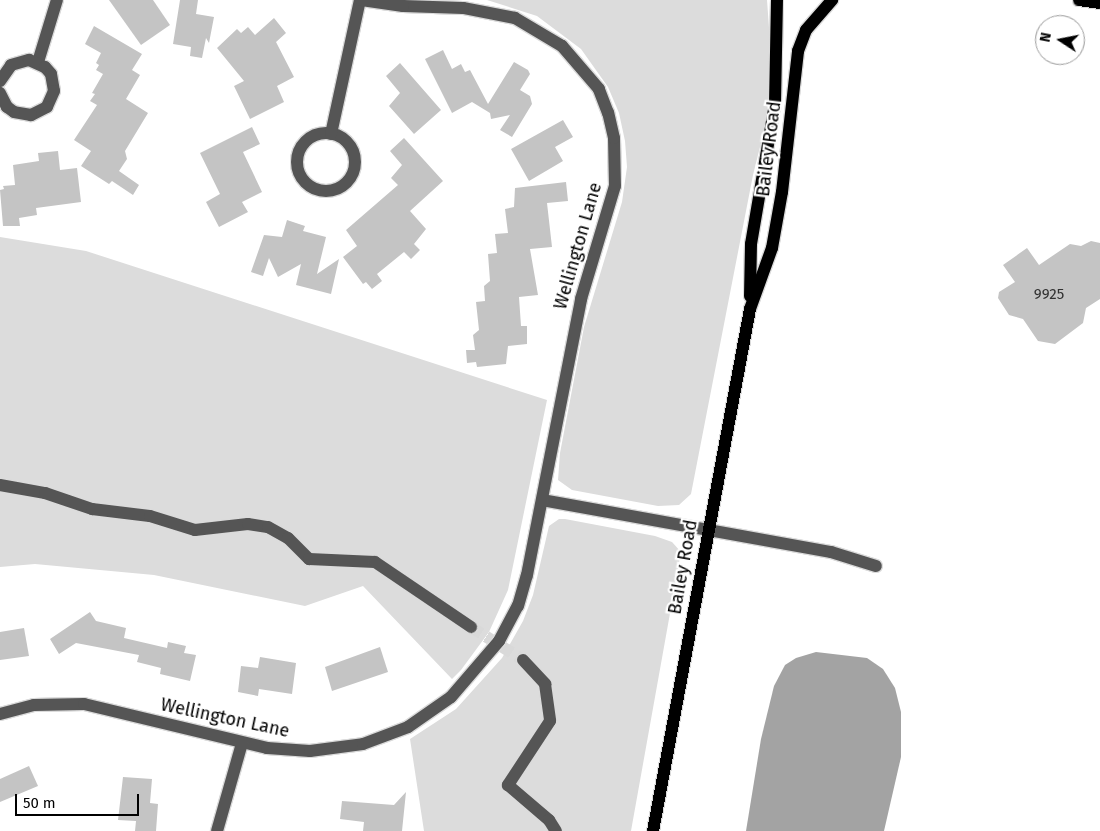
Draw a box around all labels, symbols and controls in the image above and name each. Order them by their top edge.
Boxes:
north arrow [1035,15,1085,65]
text: N [1037,31,1055,43]
street label: Bailey Road [752,100,786,198]
street label: Wellington Lane [550,180,606,312]
house number: 9925 [1034,286,1064,304]
street label: Bailey Road [664,518,702,616]
street label: Wellington Lane [159,694,291,742]
scale bar [18,784,141,816]
text: 50 m [23,794,56,812]

